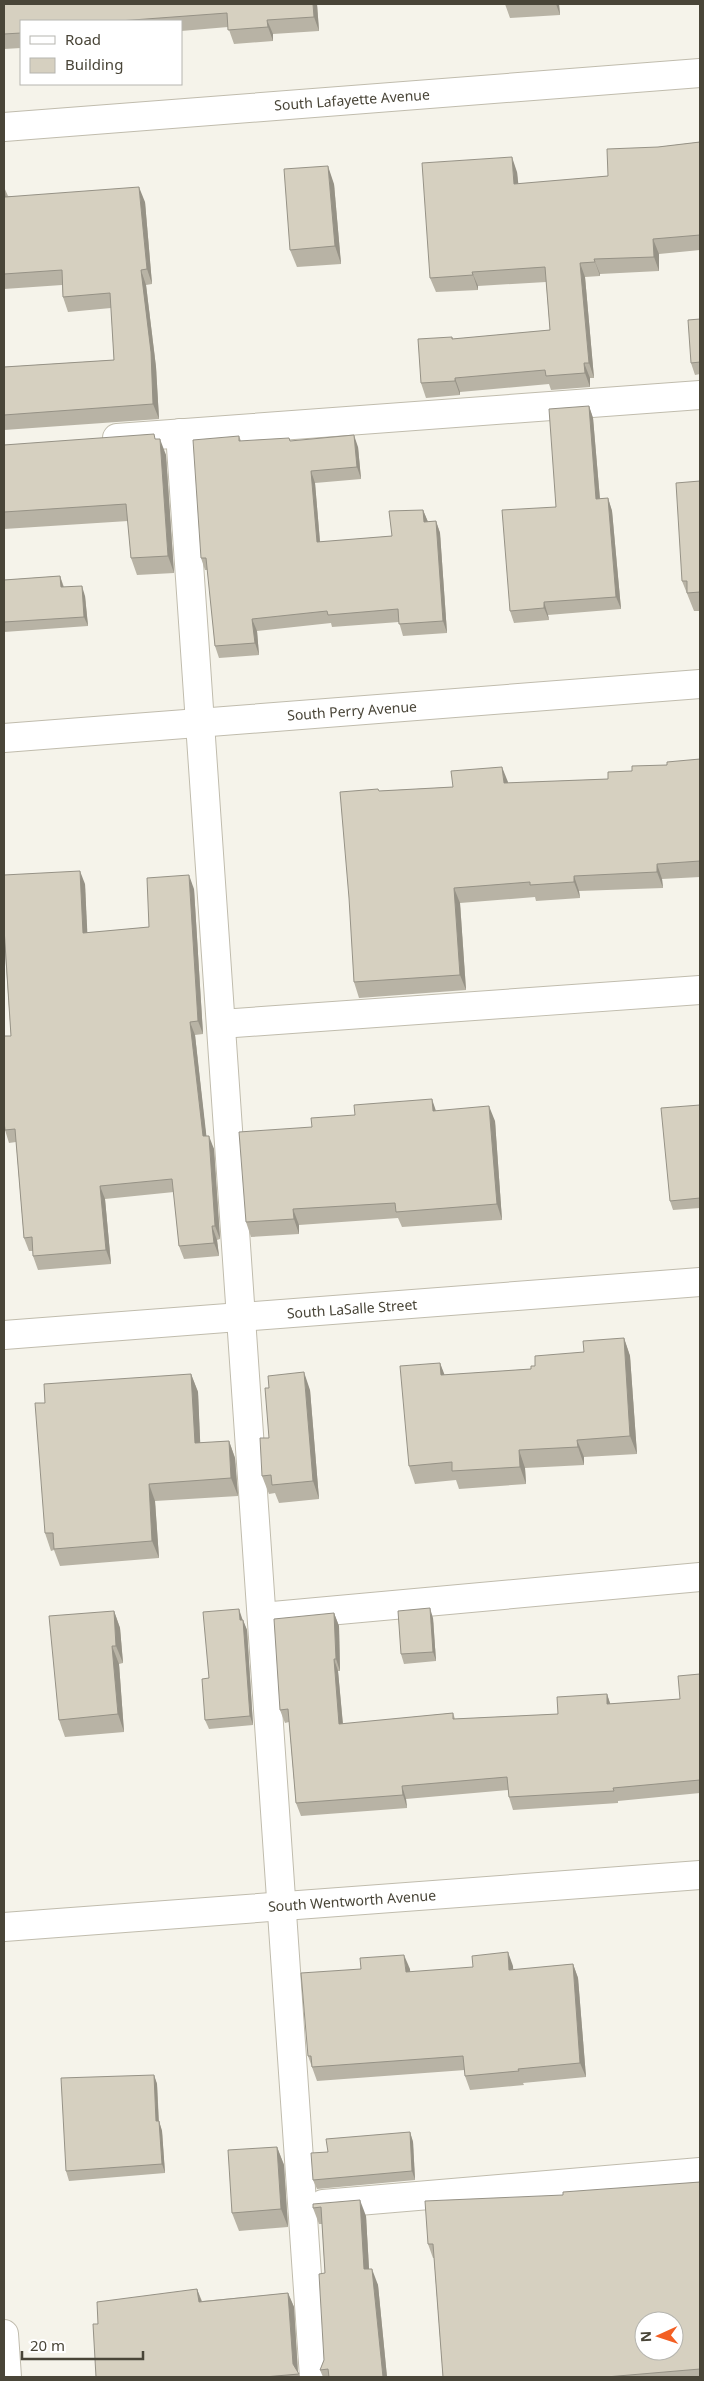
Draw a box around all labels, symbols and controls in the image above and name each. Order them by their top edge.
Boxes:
legend [20,20,182,85]
text: Road [65,29,101,49]
text: Building [65,54,123,74]
street label: South Lafayette Avenue [274,85,430,114]
street label: South Perry Avenue [286,696,418,725]
street label: South LaSalle Street [286,1294,418,1323]
street label: South Wentworth Avenue [267,1885,437,1916]
north arrow [634,2311,684,2361]
scale bar [22,2328,144,2360]
text: N [636,2331,655,2343]
text: 20 m [30,2335,65,2355]

